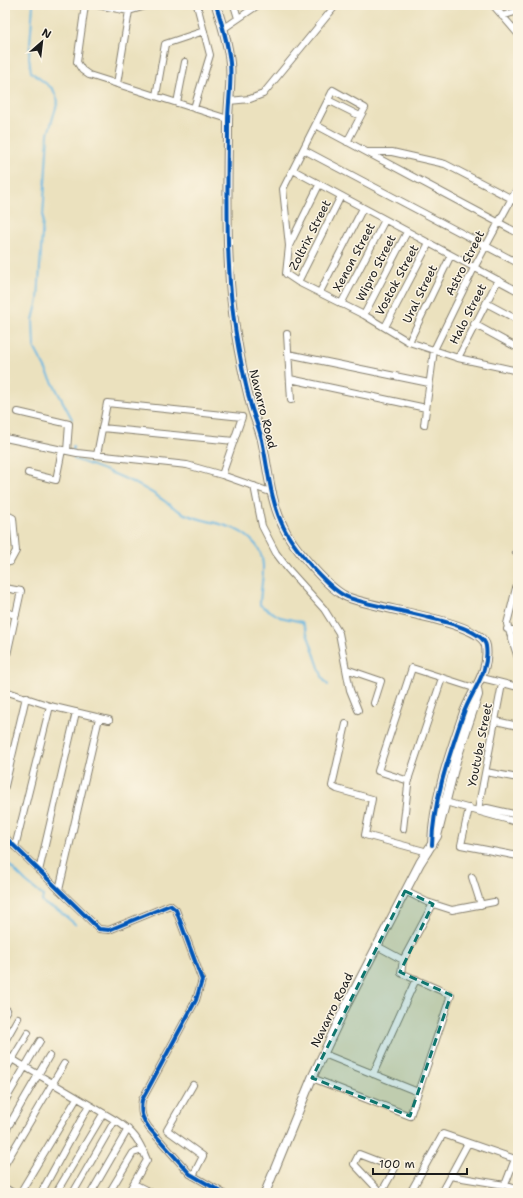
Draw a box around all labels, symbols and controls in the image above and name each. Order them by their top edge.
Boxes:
north arrow [22,22,62,62]
text: N [39,25,54,42]
street label: Zoltrix Street [285,197,335,273]
street label: Xenon Street [329,220,379,294]
street label: Astro Street [442,228,488,298]
street label: Wipro Street [352,232,400,304]
street label: Vostok Street [372,242,422,318]
street label: Ural Street [399,262,441,326]
street label: Halo Street [446,281,490,347]
street label: Navarro Road [245,368,281,451]
street label: Youtube Street [464,702,496,788]
street label: Navarro Road [307,970,357,1050]
scale bar [373,1150,467,1176]
text: 100 m [379,1156,415,1172]

